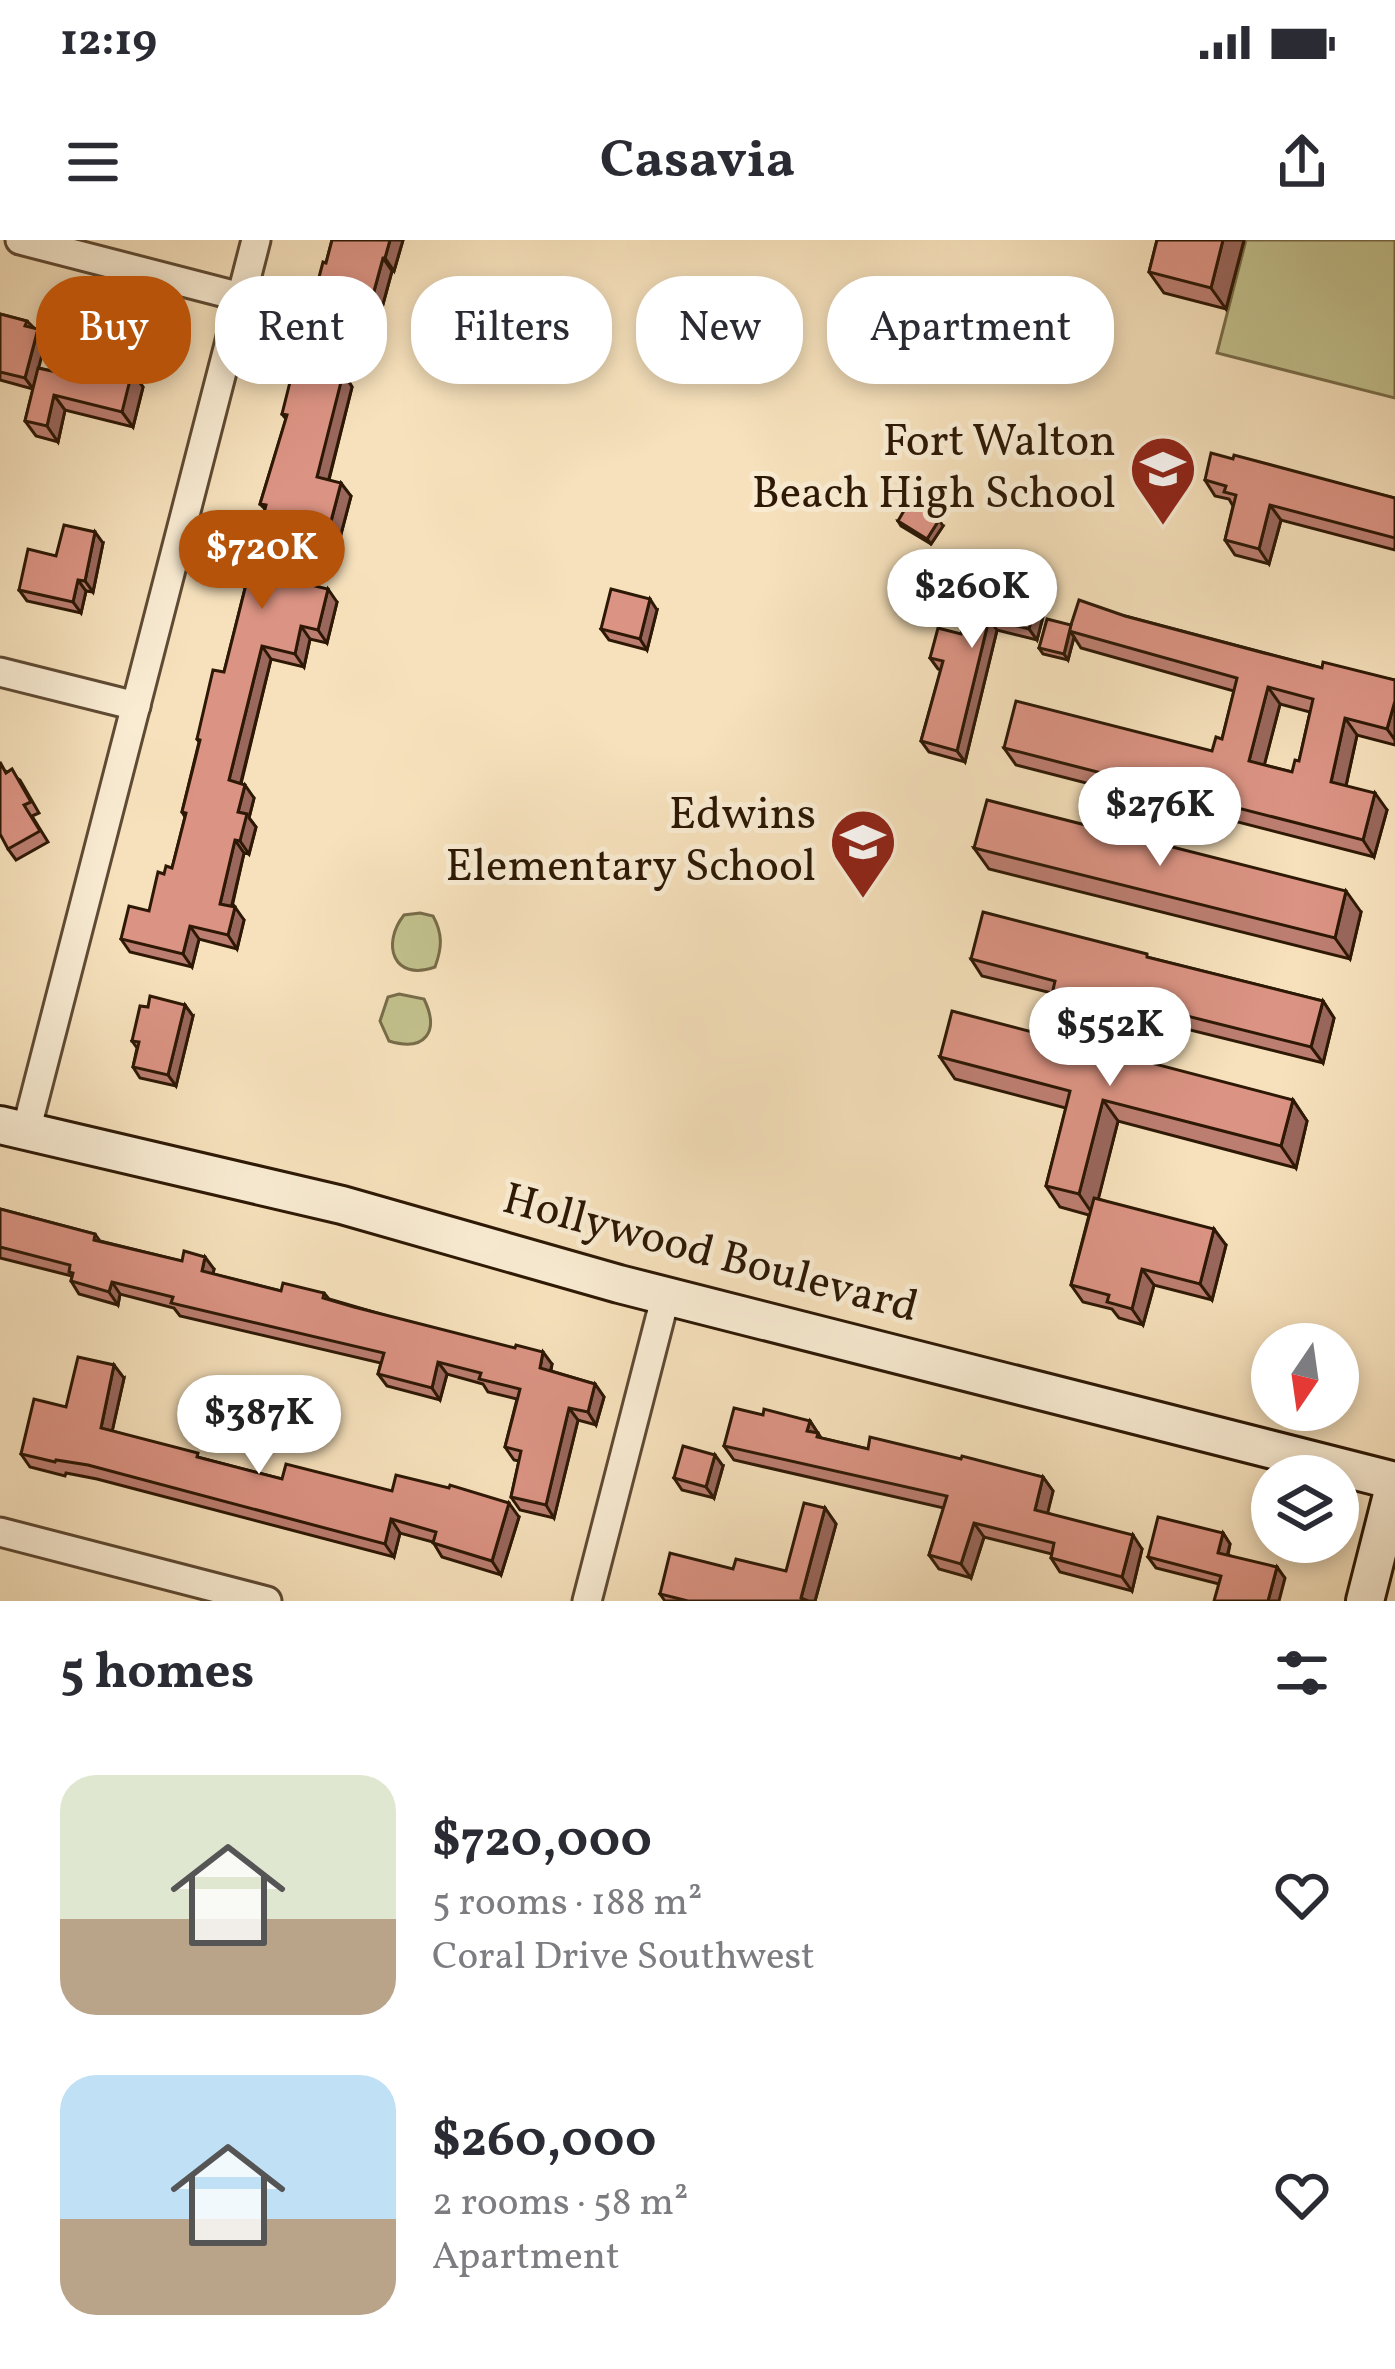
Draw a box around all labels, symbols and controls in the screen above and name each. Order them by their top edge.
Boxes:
text: 12:19 [60,11,157,74]
text: Casavia [600,125,795,200]
icon: menu [60,129,126,195]
icon: share [1269,129,1335,195]
chip: Buy [36,276,191,384]
chip: Rent [215,276,387,384]
chip: Filters [411,276,612,384]
chip: New [636,276,803,384]
chip: Apartment [827,276,1114,384]
place label: Fort Walton Beach High School [752,412,1116,527]
school or university icon: Fort Walton Beach High School [1128,434,1198,528]
pin: $720K [178,510,346,612]
text: $720K [206,522,318,576]
pin: $260K [888,549,1056,651]
text: $260K [914,561,1030,615]
pin: $276K [1076,767,1244,869]
text: $276K [1105,779,1215,833]
place label: Edwins Elementary School [446,785,816,900]
school or university icon: Edwins Elementary School [828,807,898,901]
pin: $552K [1026,987,1194,1089]
text: $552K [1056,999,1164,1053]
street label: Hollywood Boulevard [495,1169,925,1341]
north arrow [1251,1323,1359,1431]
map controls [1251,1323,1359,1563]
pin: $387K [175,1375,343,1477]
text: $387K [204,1387,314,1441]
button: layers [1251,1455,1359,1563]
text: 5 homes [60,1638,254,1709]
icon: filters [1269,1640,1335,1706]
text: $720,000 [432,1806,652,1877]
icon: home [156,1823,300,1967]
icon: heart [1269,1862,1335,1928]
text: 5 rooms · 188 m² [432,1877,702,1931]
text: Coral Drive Southwest [432,1931,815,1985]
text: $260,000 [432,2106,656,2177]
icon: home [156,2123,300,2267]
icon: heart [1269,2162,1335,2228]
text: 2 rooms · 58 m² [432,2177,688,2231]
text: Apartment [432,2231,620,2285]

